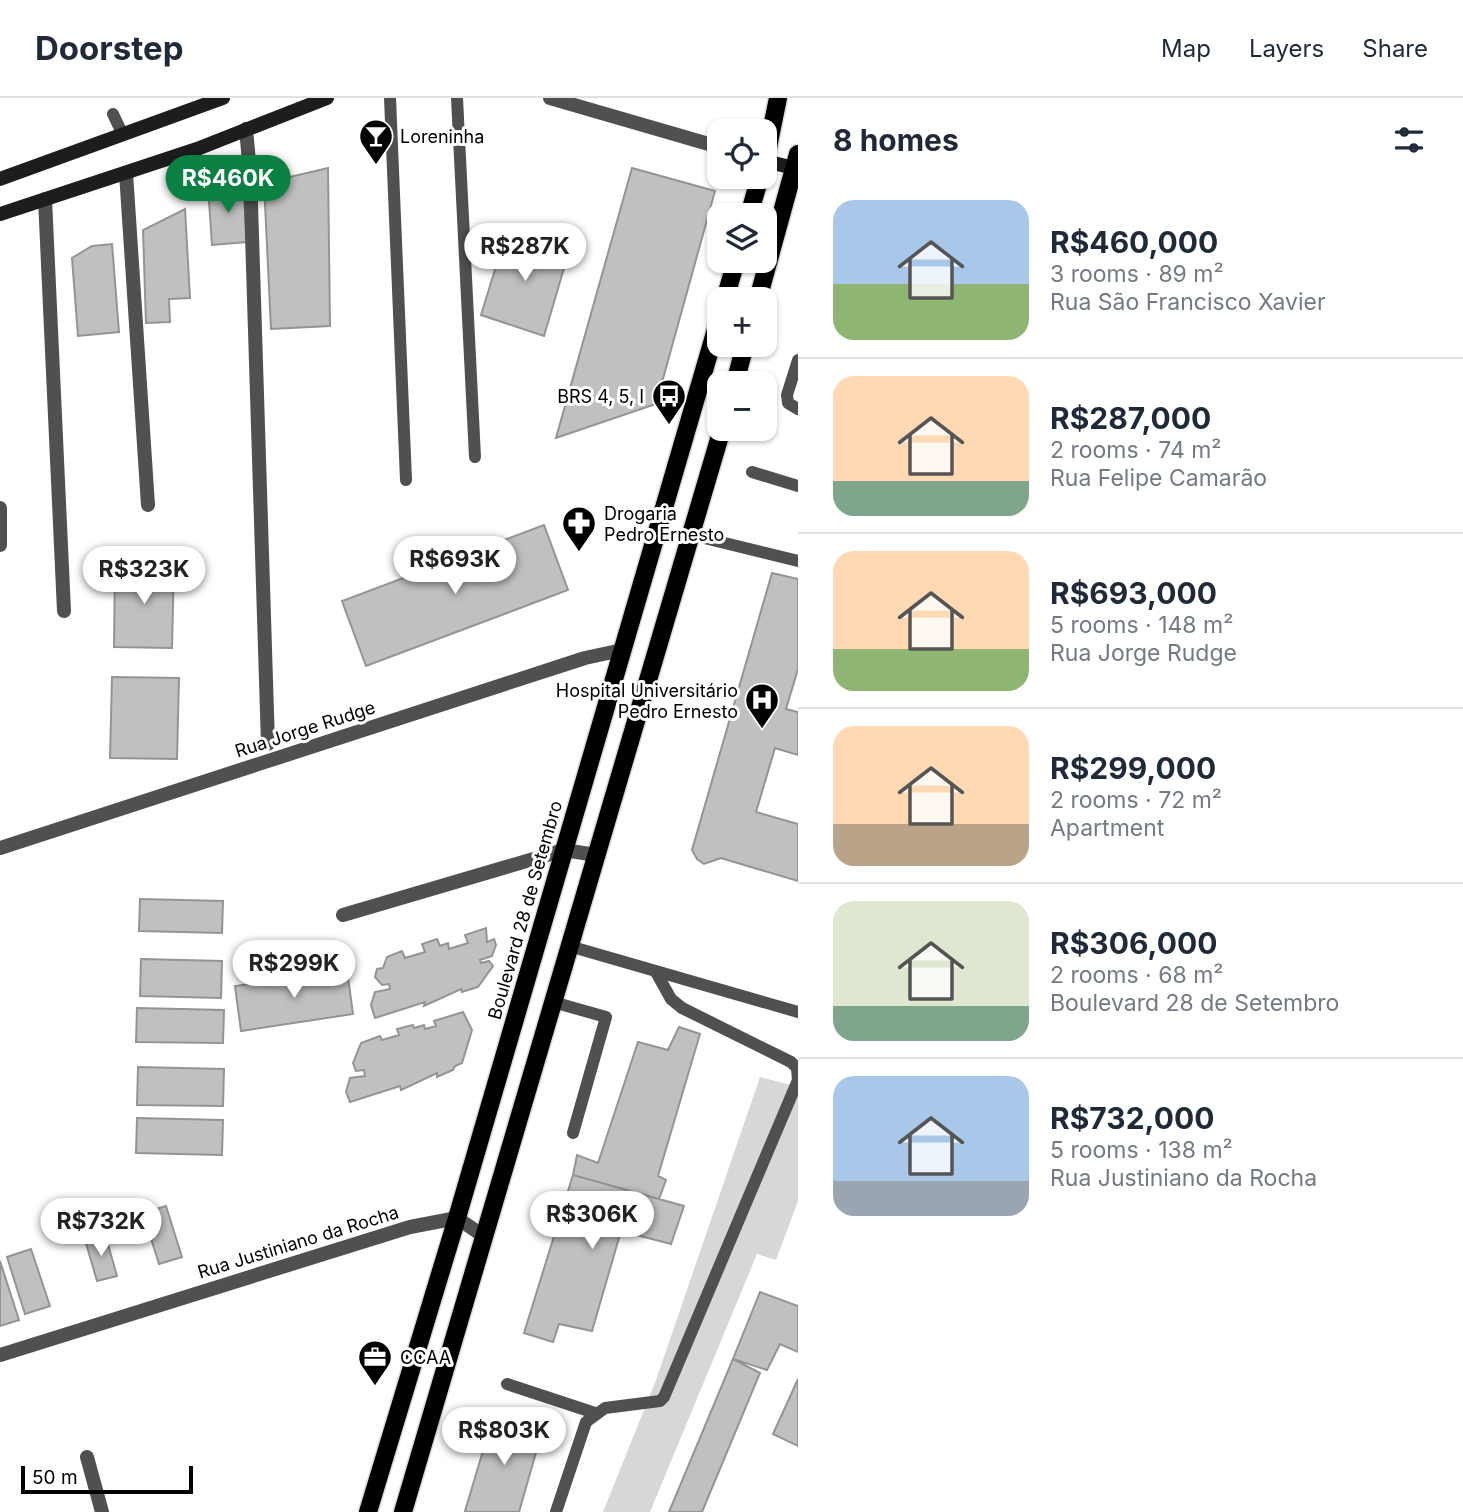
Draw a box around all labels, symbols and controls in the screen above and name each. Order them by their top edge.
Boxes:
text: Doorstep [35,28,183,68]
text: Map [1161,34,1211,63]
text: Layers [1249,34,1324,63]
text: Share [1362,34,1428,63]
bar icon: Loreninha [357,117,395,166]
map controls [707,119,777,441]
button: locate [707,119,777,189]
icon: filters [1390,121,1428,159]
text: 8 homes [833,122,959,158]
place label: Loreninha [400,126,484,147]
pin: R$460K [171,156,285,215]
text: R$460K [182,164,274,192]
button: layers [707,203,777,273]
pin: R$287K [468,223,582,283]
text: R$460,000 [1050,224,1218,260]
icon: home [889,228,973,312]
text: R$287K [480,232,570,260]
text: 3 rooms · 89 m² [1050,260,1224,288]
button: + [707,287,777,357]
text: Rua São Francisco Xavier [1050,288,1326,316]
button: − [707,371,777,441]
bus stop icon: BRS 4, 5, I [650,377,688,426]
place label: BRS 4, 5, I [557,386,644,407]
text: R$287,000 [1050,400,1211,436]
icon: home [889,404,973,488]
text: 2 rooms · 74 m² [1050,436,1222,464]
text: Rua Felipe Camarão [1050,464,1267,492]
place label: Drogaria Pedro Ernesto [604,503,724,545]
pharmacy icon: Drogaria Pedro Ernesto [560,504,598,553]
pin: R$693K [398,536,512,596]
text: R$693K [409,545,501,573]
pin: R$323K [87,546,201,606]
text: R$323K [99,555,189,583]
text: R$693,000 [1050,575,1217,611]
icon: home [889,579,973,663]
text: 5 rooms · 148 m² [1050,611,1233,639]
text: Rua Jorge Rudge [1050,639,1237,667]
place label: Hospital Universitário Pedro Ernesto [556,680,738,722]
hospital icon: Hospital Universitário Pedro Ernesto [743,681,781,730]
street label: Rua Jorge Rudge [232,696,378,762]
text: R$299,000 [1050,750,1216,786]
icon: home [889,754,973,838]
text: 2 rooms · 72 m² [1050,786,1222,814]
street label: Boulevard 28 de Setembro [484,798,566,1022]
text: Apartment [1050,814,1164,842]
text: R$306,000 [1050,925,1217,961]
icon: home [889,929,973,1013]
pin: R$299K [237,940,351,1000]
text: R$299K [248,949,340,977]
text: 2 rooms · 68 m² [1050,961,1223,989]
text: Boulevard 28 de Setembro [1050,989,1339,1017]
text: R$732,000 [1050,1100,1214,1136]
icon: home [889,1104,973,1188]
text: 5 rooms · 138 m² [1050,1136,1233,1164]
text: Rua Justiniano da Rocha [1050,1164,1317,1192]
pin: R$306K [535,1192,649,1251]
pin: R$732K [44,1198,158,1258]
text: R$306K [546,1200,638,1228]
street label: Rua Justiniano da Rocha [195,1201,401,1283]
text: R$732K [56,1207,146,1235]
office icon: CCAA [356,1338,394,1387]
place label: CCAA [400,1347,451,1368]
pin: R$803K [447,1408,561,1467]
text: R$803K [458,1416,550,1444]
scale bar [21,1463,192,1495]
text: 50 m [32,1466,78,1489]

